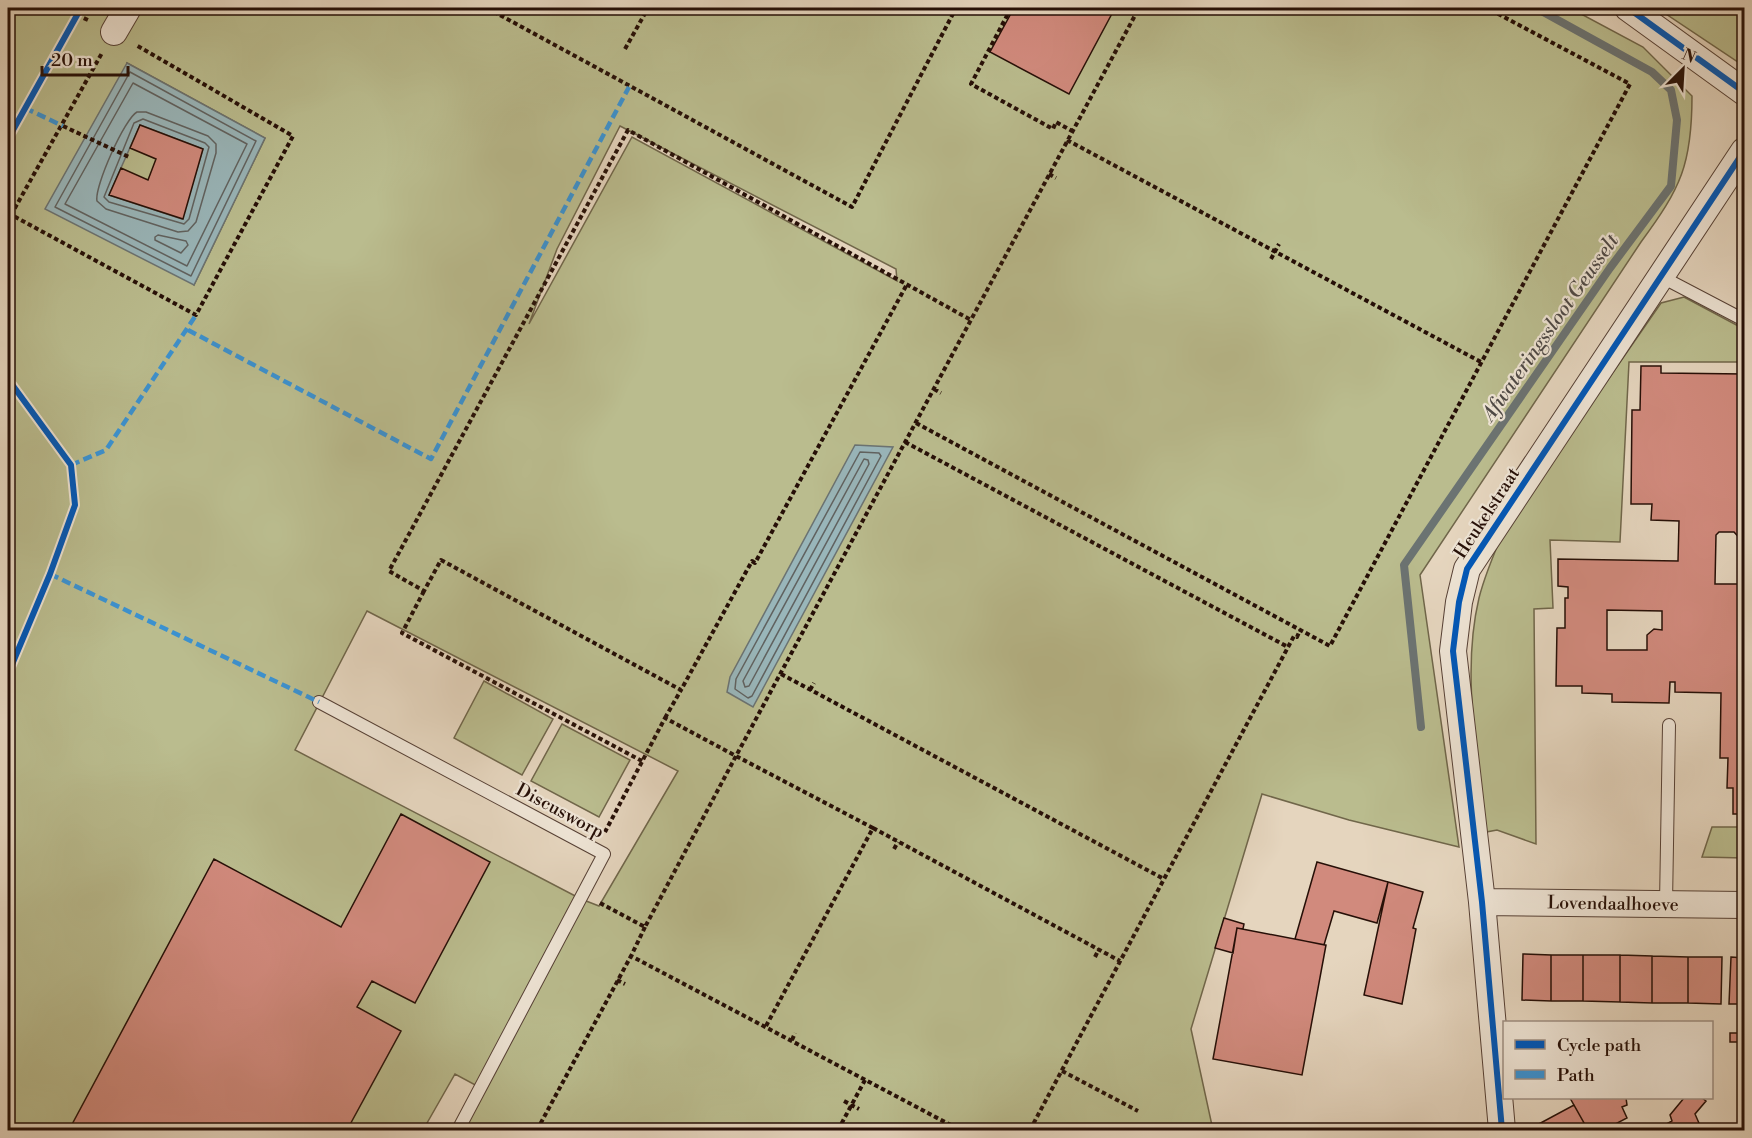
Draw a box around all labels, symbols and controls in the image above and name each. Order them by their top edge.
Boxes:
scale bar [42,39,128,77]
north arrow [1653,39,1713,99]
text: N [1679,45,1699,68]
text: 20 m [51,49,93,72]
water label: Afwateringssloot Geusselt [1476,229,1625,428]
street label: Heukelstraat [1449,463,1525,563]
street label: Discusworp [512,778,608,844]
street label: Lovendaalhoeve [1547,891,1679,917]
legend [1503,1021,1713,1099]
text: Cycle path [1557,1034,1641,1057]
text: Path [1557,1064,1595,1087]

